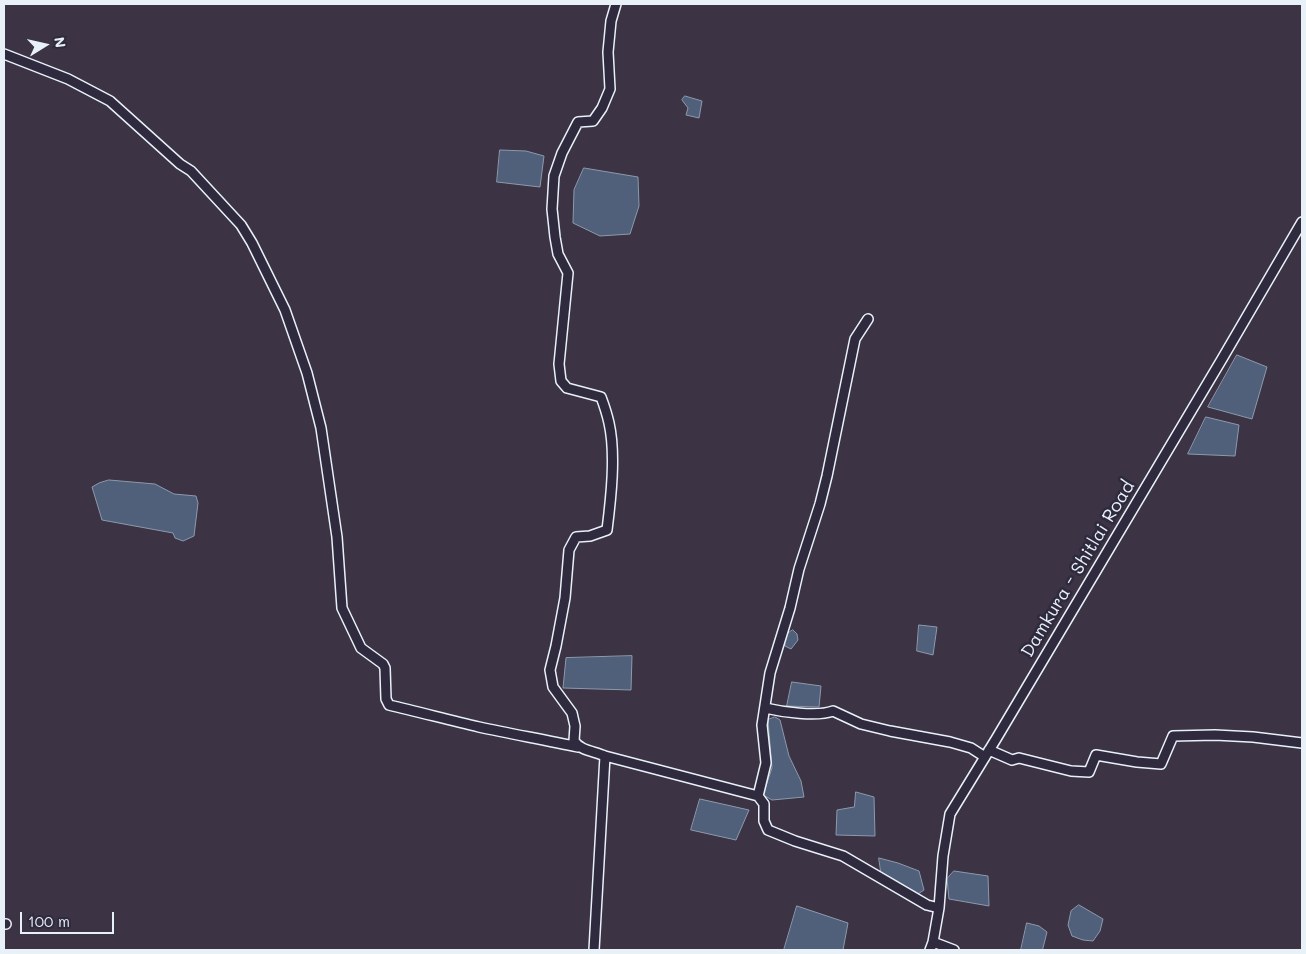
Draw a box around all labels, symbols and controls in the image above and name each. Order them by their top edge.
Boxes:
north arrow [20,20,70,70]
text: N [50,35,71,49]
street label: Damkura - Shitlai Road [1017,477,1139,661]
scale bar [22,902,116,934]
text: 100 m [28,911,70,931]

